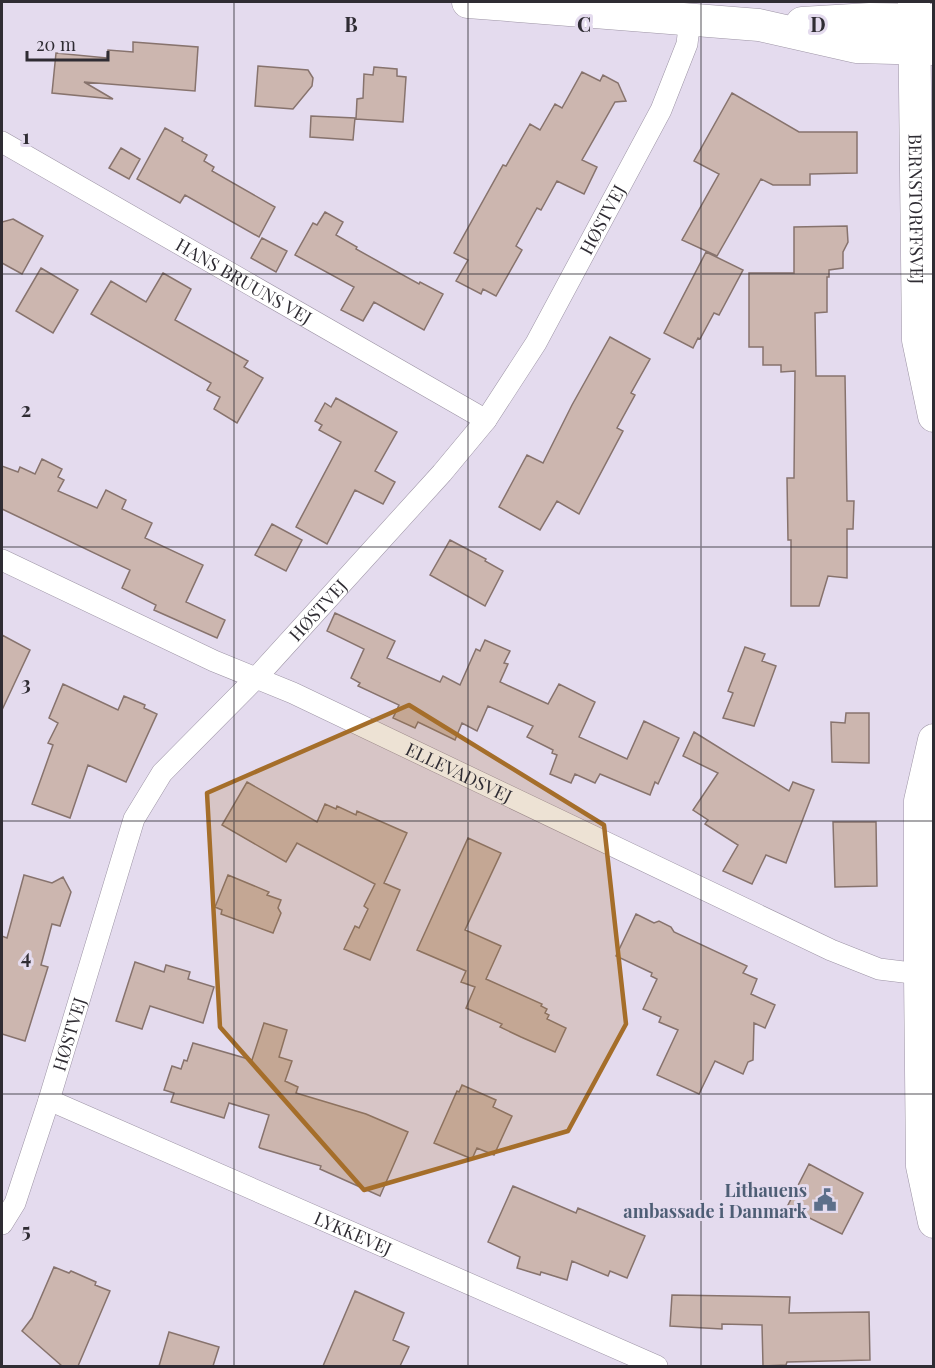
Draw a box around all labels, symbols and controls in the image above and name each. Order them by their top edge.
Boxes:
text: B [344,10,358,37]
text: C [577,10,591,37]
text: D [810,10,826,37]
scale bar [27,24,108,62]
text: 20 m [36,32,76,56]
text: 1 [22,122,30,149]
street label: BERNSTORFFSVEJ [904,134,929,285]
street label: HØSTVEJ [574,180,631,259]
street label: HANS BRUUNS VEJ [171,232,316,330]
text: 2 [21,395,31,422]
street label: HØSTVEJ [283,574,352,646]
text: 3 [21,669,31,696]
street label: ELLEVADSVEJ [402,737,516,808]
text: 4 [21,942,31,969]
street label: HØSTVEJ [46,994,91,1074]
place label: Lithauens ambassade i Danmark [623,1178,807,1223]
public building icon: Lithauens ambassade i Danmark [812,1187,838,1213]
street label: LYKKEVEJ [310,1206,396,1261]
text: 5 [21,1216,31,1243]

